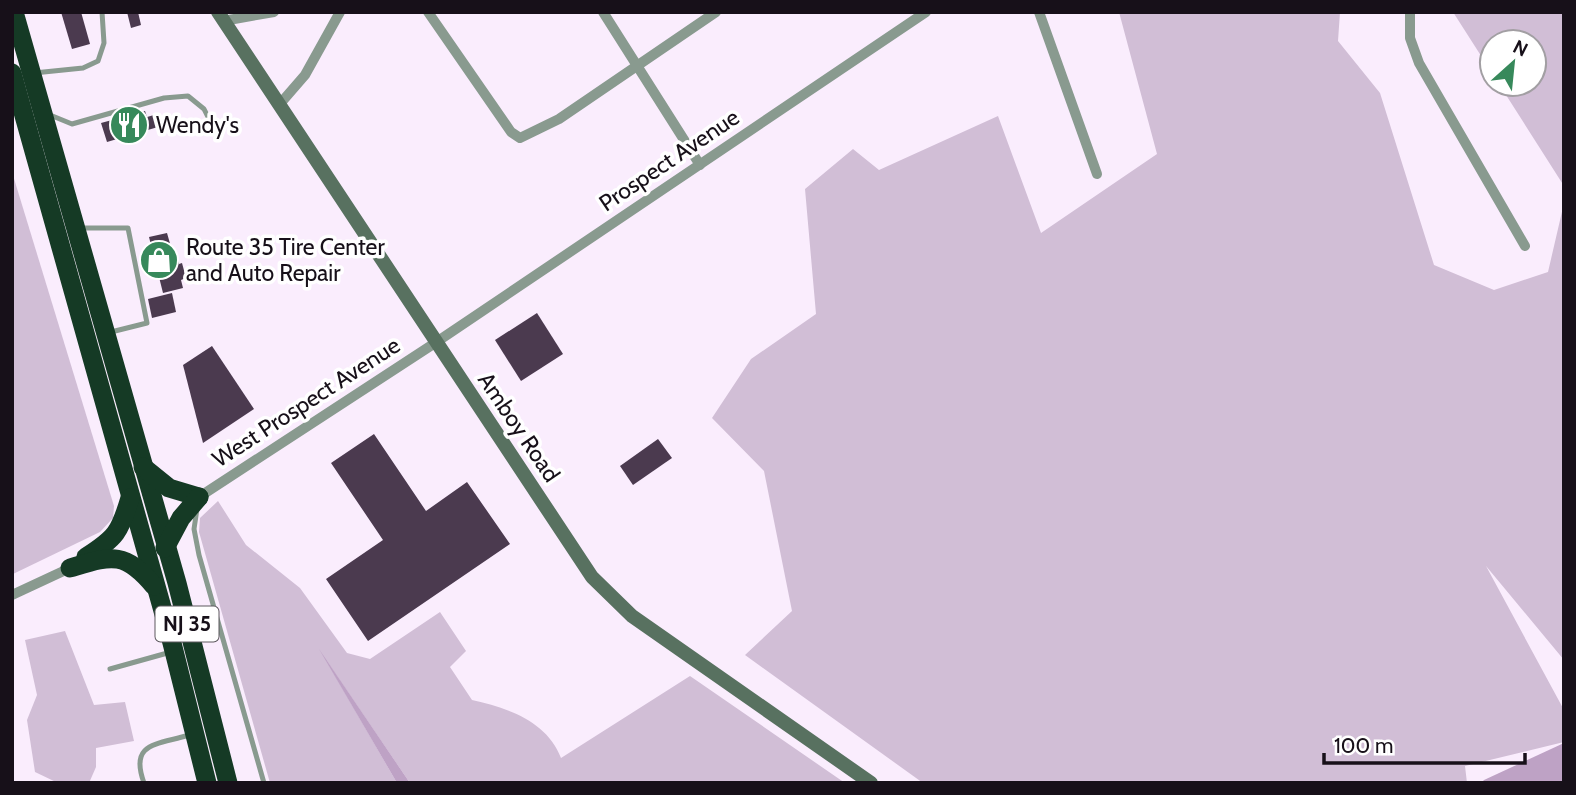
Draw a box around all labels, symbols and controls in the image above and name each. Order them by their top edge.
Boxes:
north arrow [1478,28,1548,98]
text: N [1509,35,1532,62]
street label: Prospect Avenue [594,103,745,217]
restaurant icon: Wendy's [108,104,150,146]
place label: Wendy's [156,111,239,139]
place label: Route 35 Tire Center and Auto Repair [186,233,385,287]
shop icon: Route 35 Tire Center and Auto Repair [138,239,180,281]
street label: West Prospect Avenue [207,331,405,473]
street label: Amboy Road [472,367,566,487]
road number: NJ 35 [156,606,218,642]
scale bar [1324,722,1525,766]
text: 100 m [1334,733,1393,758]

